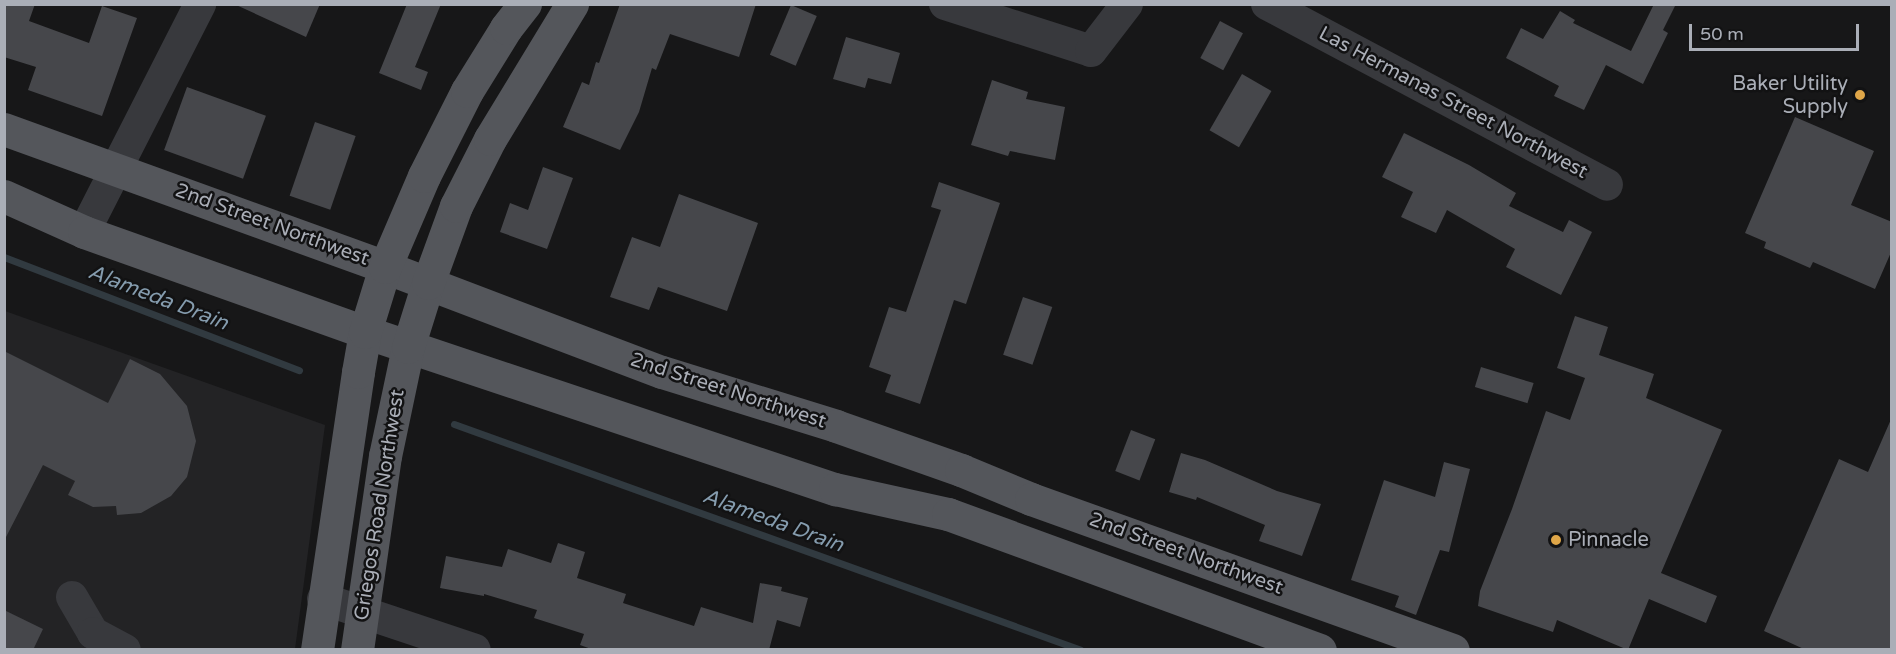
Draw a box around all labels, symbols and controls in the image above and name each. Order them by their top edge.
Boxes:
scale bar [1692,12,1862,50]
street label: Las Hermanas Street Northwest [1315,22,1591,184]
text: 50 m [1700,23,1744,45]
place label: Baker Utility Supply [1732,72,1848,119]
marker: Baker Utility Supply [1853,88,1867,102]
street label: 2nd Street Northwest [172,179,372,271]
water label: Alameda Drain [85,260,231,336]
street label: 2nd Street Northwest [627,348,829,434]
street label: Griegos Road Northwest [350,388,410,622]
water label: Alameda Drain [699,484,847,558]
street label: 2nd Street Northwest [1086,508,1286,600]
place label: Pinnacle [1568,528,1649,552]
marker: Pinnacle [1549,533,1563,547]

